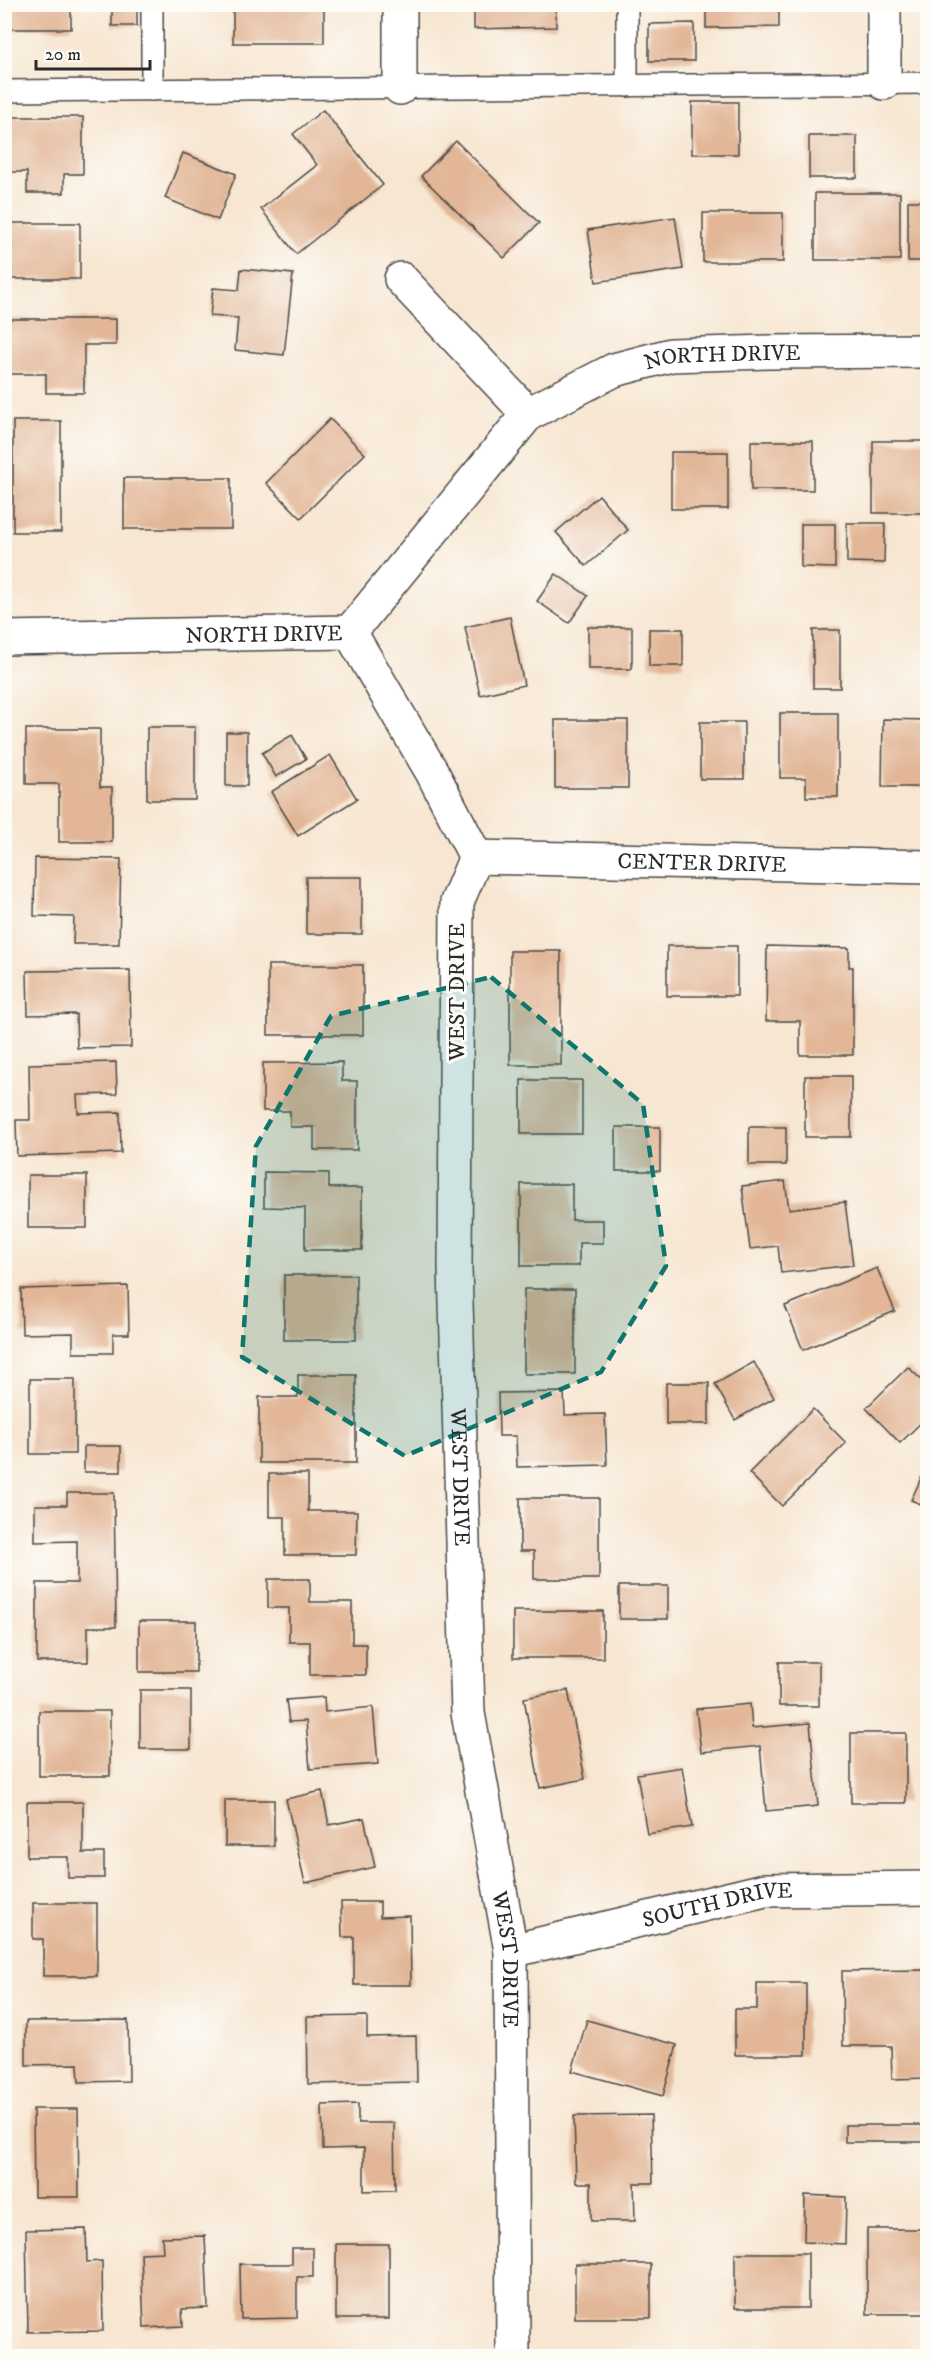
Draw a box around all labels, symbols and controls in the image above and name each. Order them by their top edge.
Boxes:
scale bar [36,33,150,71]
text: 20 m [45,44,81,66]
street label: NORTH DRIVE [641,340,801,377]
street label: NORTH DRIVE [185,620,343,650]
street label: CENTER DRIVE [617,848,787,879]
street label: WEST DRIVE [444,923,471,1062]
street label: WEST DRIVE [444,1407,475,1547]
street label: SOUTH DRIVE [640,1878,793,1934]
street label: WEST DRIVE [485,1888,523,2028]

